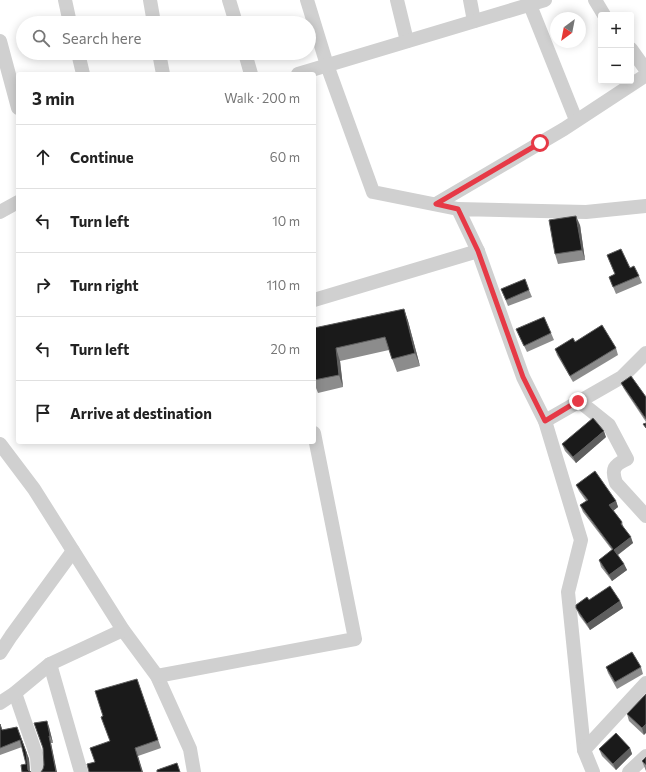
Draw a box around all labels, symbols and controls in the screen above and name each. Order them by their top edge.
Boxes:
north arrow [550,12,586,48]
map controls [598,12,634,84]
button: + [598,12,634,48]
search box [16,16,316,60]
icon: search [30,27,52,49]
text: Search here [62,29,141,47]
button: − [598,48,634,84]
text: 3 min [32,88,75,109]
text: Walk · 200 m [224,90,300,106]
route start [531,134,549,152]
icon: ahead [32,146,54,168]
text: Continue [70,148,134,166]
text: 60 m [270,149,300,165]
icon: left [32,210,54,232]
text: Turn left [70,212,129,230]
text: 10 m [272,213,300,229]
icon: right [32,274,54,296]
text: Turn right [70,276,139,294]
text: 110 m [267,277,300,293]
icon: left [32,338,54,360]
text: Turn left [70,340,129,358]
text: 20 m [271,341,300,357]
route end [569,392,587,410]
icon: arrive [32,402,54,424]
text: Arrive at destination [70,404,212,422]

